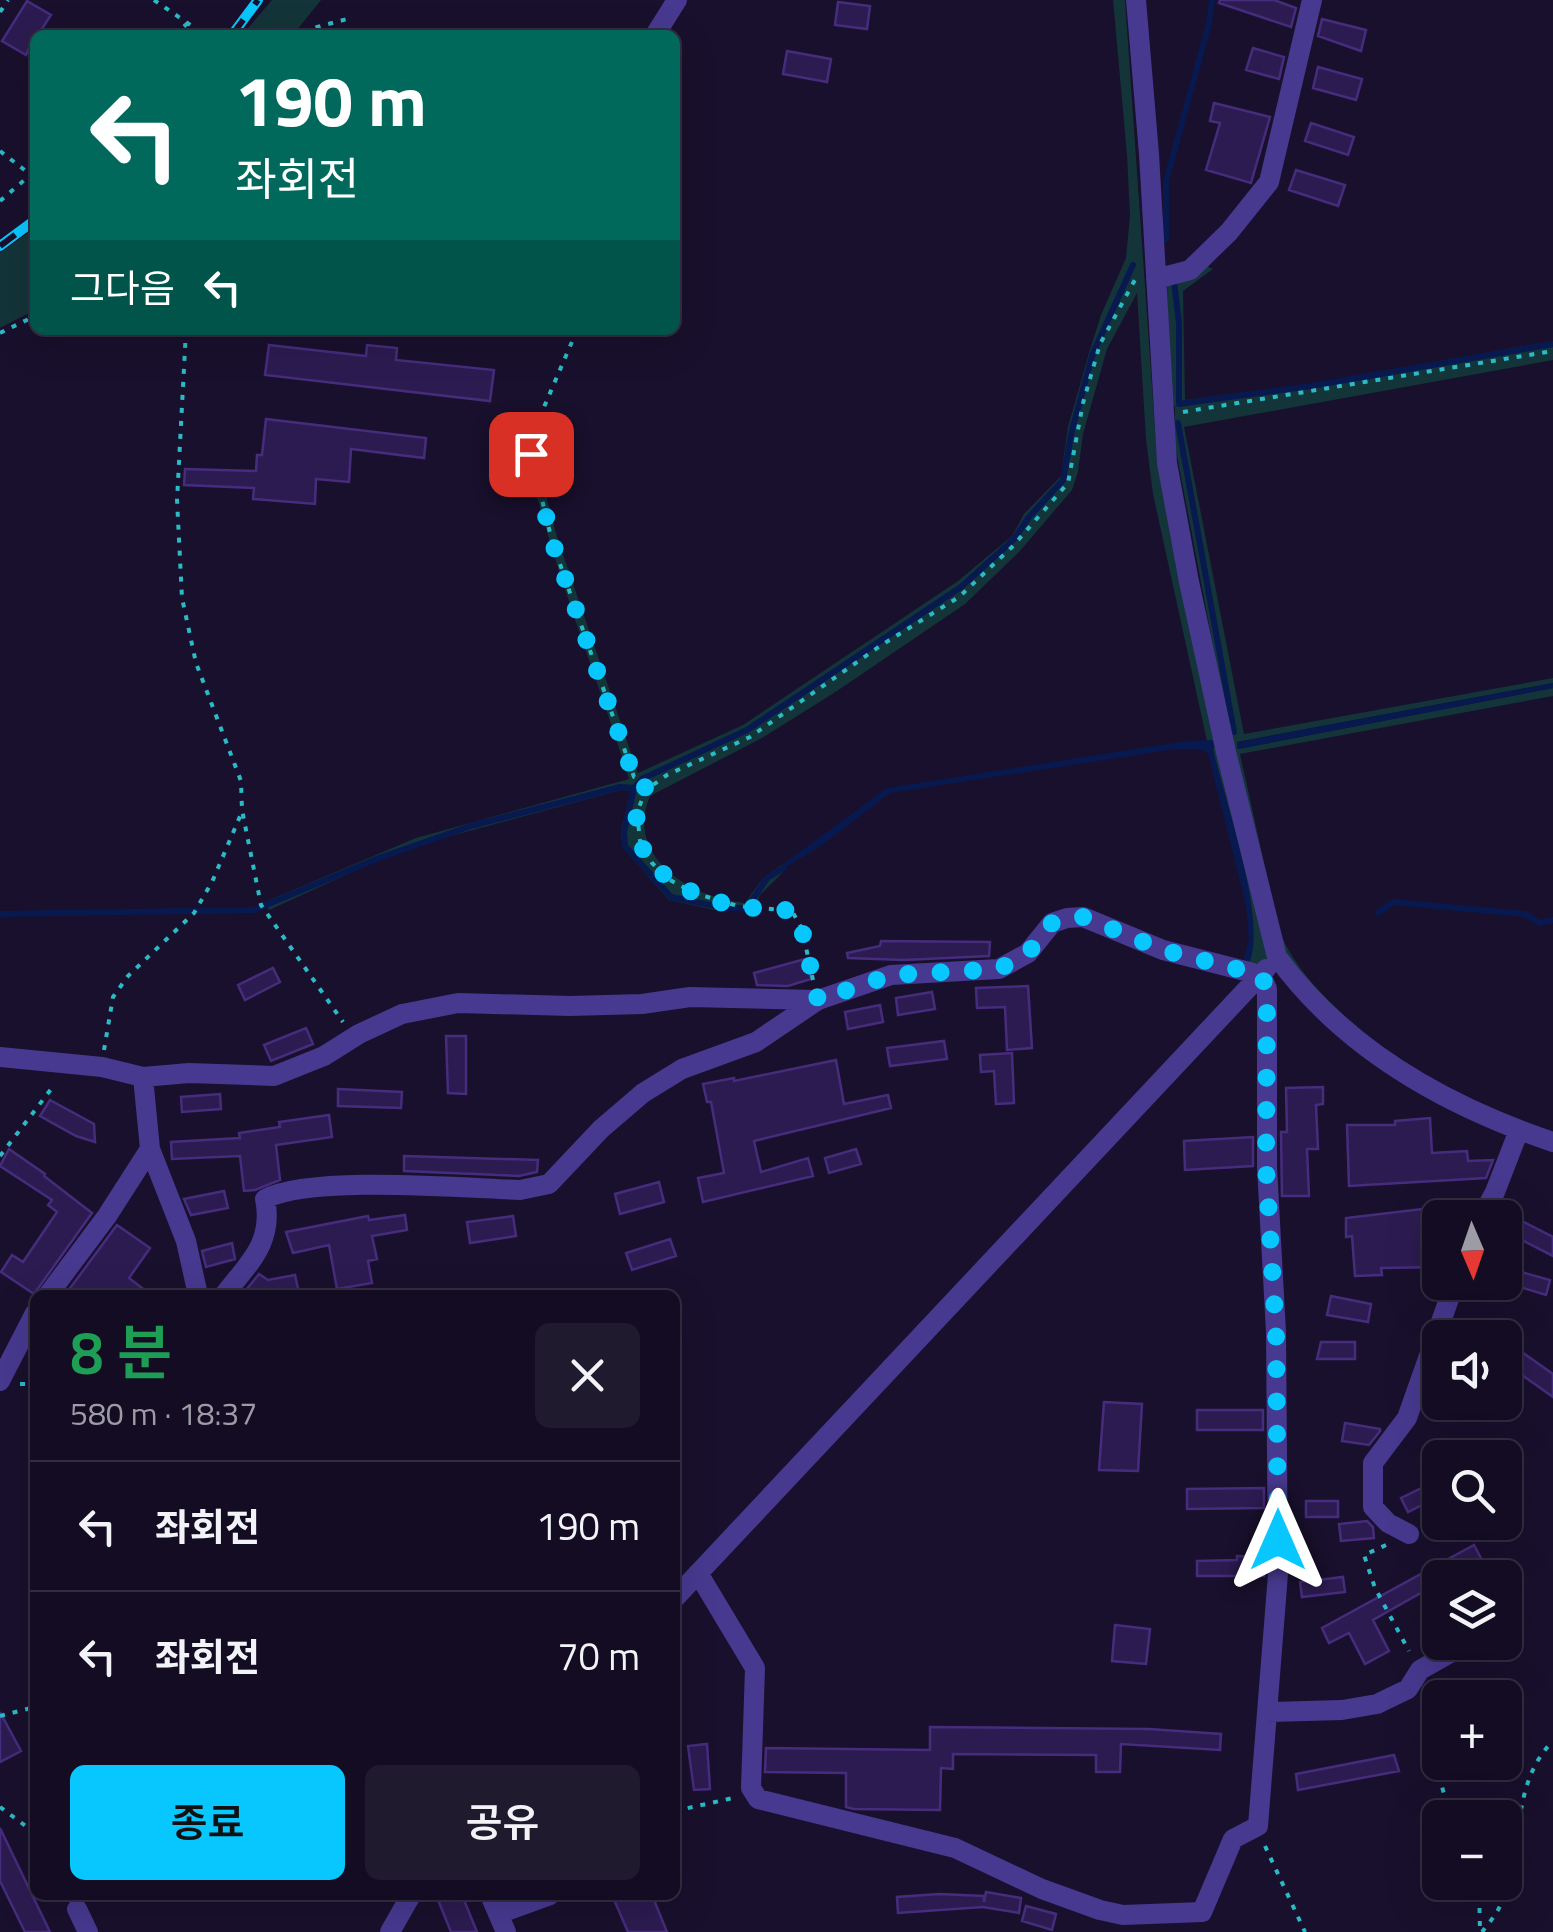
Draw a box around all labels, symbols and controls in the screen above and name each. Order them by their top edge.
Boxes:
text: 190 m [235,47,427,153]
icon: left [70,70,200,200]
text: 좌회전 [235,144,359,212]
text: 그다음 [70,259,175,317]
icon: left [195,260,250,315]
pin [489,412,574,497]
icon: arrive [504,427,559,482]
north arrow [1422,1200,1522,1300]
map controls [1422,1200,1522,1900]
text: 8 분 [70,1306,172,1397]
button: sound [1422,1320,1522,1420]
button: close [535,1323,640,1428]
text: 580 m · 18:37 [70,1389,257,1437]
button: search [1422,1440,1522,1540]
position arrow [1226,1488,1330,1592]
text: 190 m [536,1497,640,1555]
text: 좌회전 [155,1498,260,1556]
icon: left [70,1499,125,1554]
button: layers [1422,1560,1522,1660]
text: 70 m [557,1627,640,1685]
text: 좌회전 [155,1628,260,1686]
icon: left [70,1629,125,1684]
button: + [1422,1680,1522,1780]
button: 종료 [70,1765,345,1880]
button: 공유 [365,1765,640,1880]
button: − [1422,1800,1522,1900]

